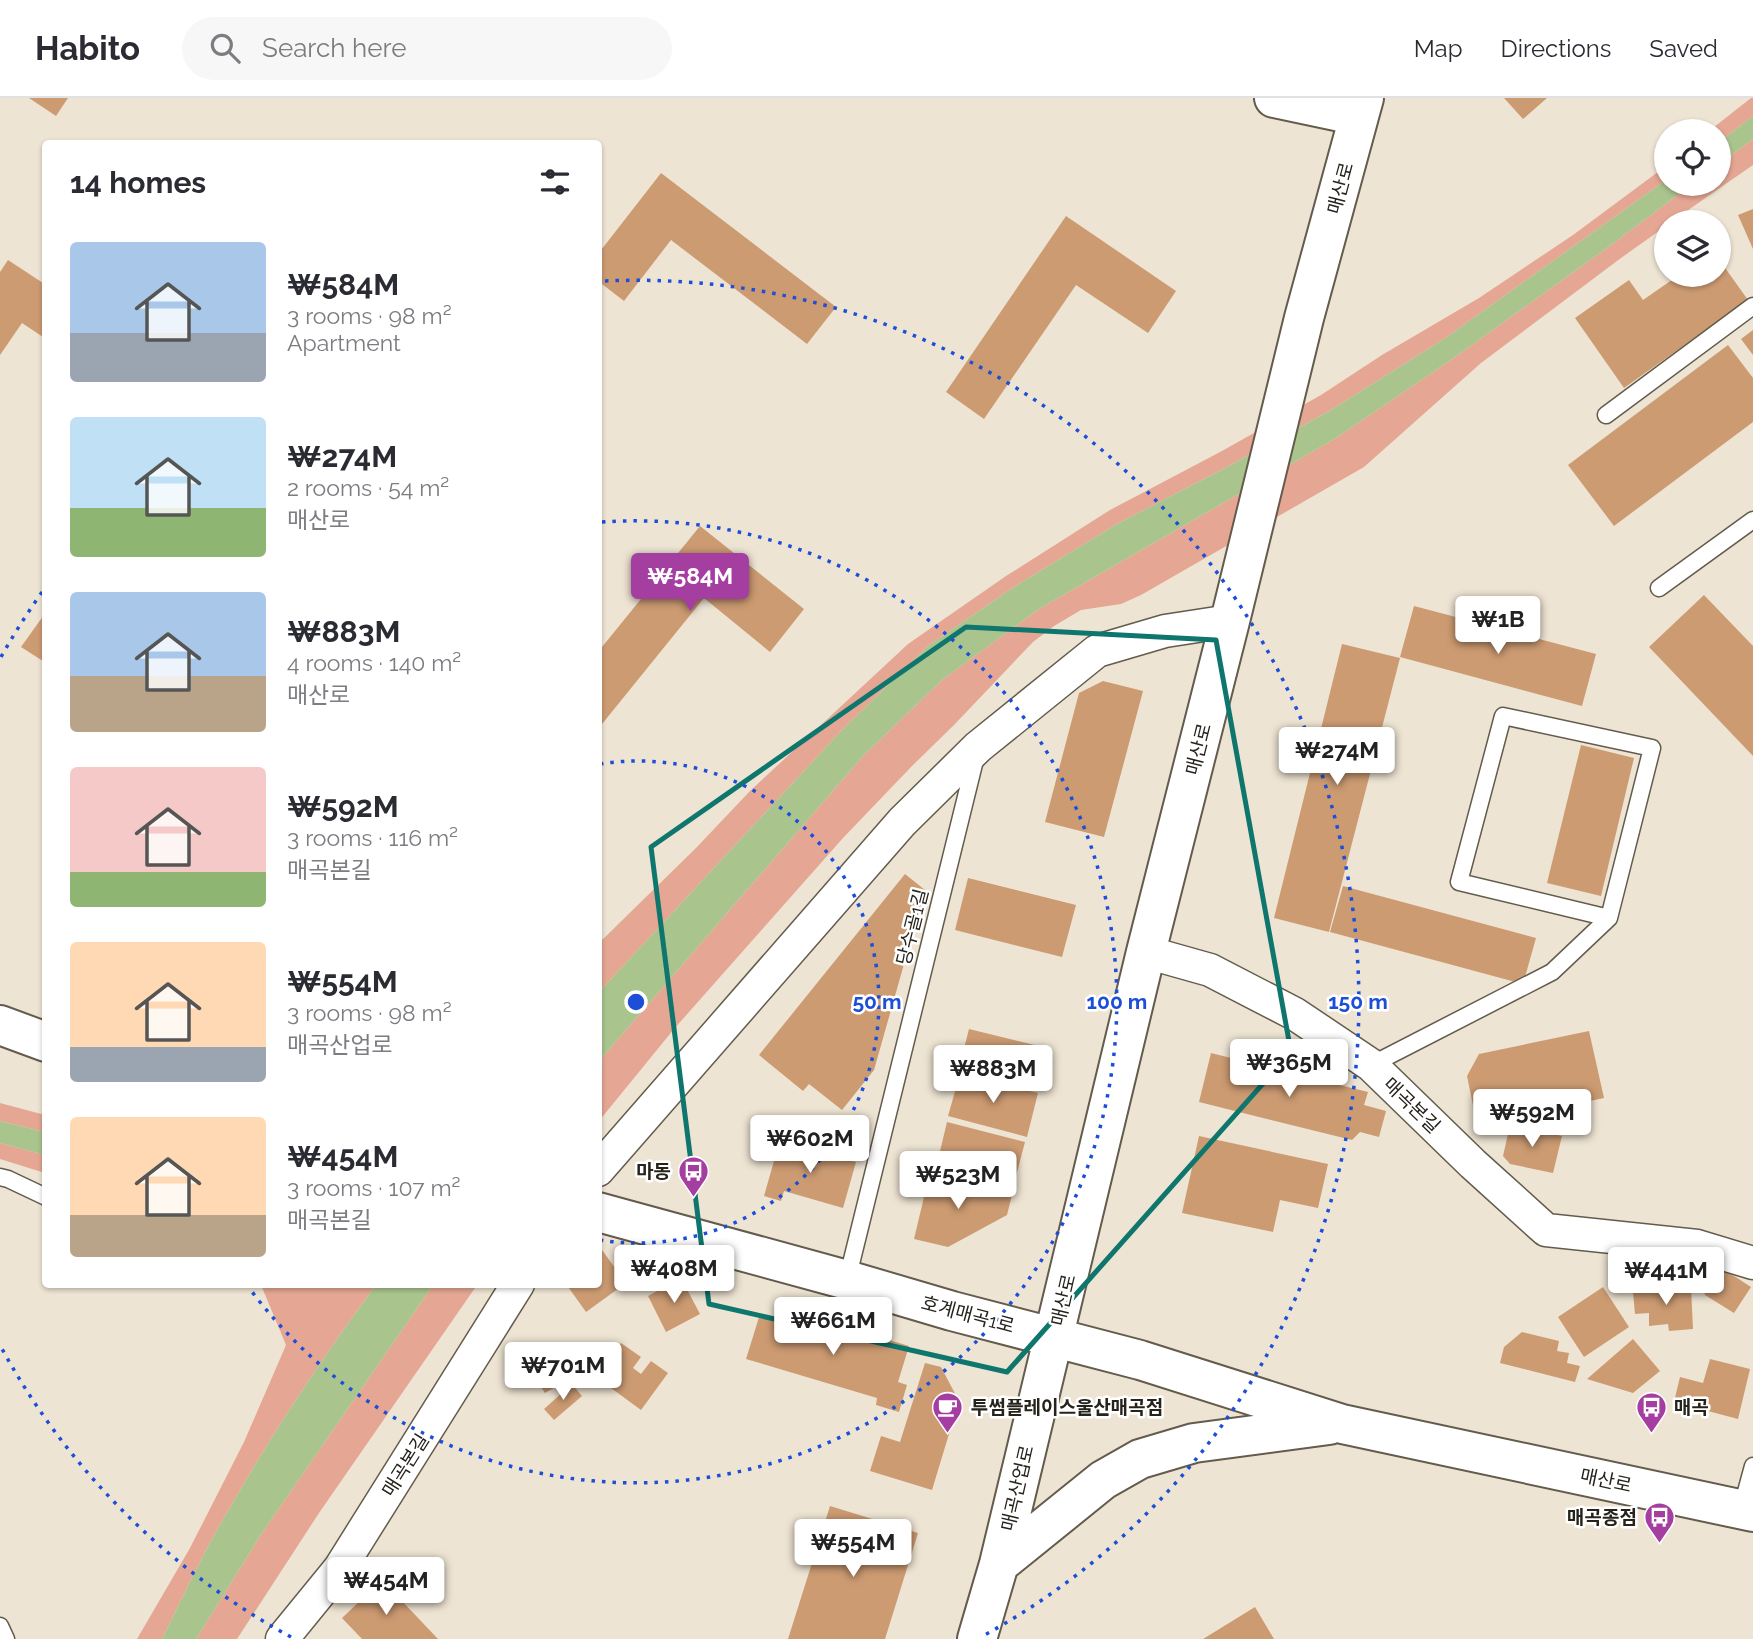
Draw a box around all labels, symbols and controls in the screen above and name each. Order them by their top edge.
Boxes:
search box [182,17,672,80]
text: Habito [35,29,140,68]
icon: search [206,29,244,67]
text: Search here [262,33,406,63]
text: Map [1414,34,1463,63]
text: Directions [1501,34,1611,63]
text: Saved [1649,34,1718,63]
map controls [1654,119,1731,287]
button: locate [1654,119,1731,196]
street label: 매산로 [1323,160,1357,216]
icon: filters [536,163,574,201]
text: 14 homes [70,165,206,200]
button: layers [1654,210,1731,287]
text: ₩584M [287,267,399,302]
icon: home [126,270,210,354]
text: 3 rooms · 98 m² [287,302,452,329]
text: Apartment [287,329,401,356]
text: ₩274M [287,439,397,474]
icon: home [126,445,210,529]
text: 2 rooms · 54 m² [287,474,449,501]
text: 매산로 [287,506,350,533]
pin: ₩584M [641,554,739,613]
text: ₩584M [647,562,733,589]
pin: ₩1B [1464,596,1532,656]
text: ₩1B [1471,605,1525,632]
text: ₩883M [287,614,400,649]
icon: home [126,620,210,704]
text: 4 rooms · 140 m² [287,649,461,676]
text: 매산로 [287,681,350,708]
street label: 매산로 [1181,721,1215,777]
pin: ₩274M [1288,728,1386,787]
text: ₩274M [1295,736,1379,763]
text: ₩592M [287,789,399,824]
icon: home [126,795,210,879]
text: 3 rooms · 116 m² [287,824,458,851]
text: 매곡본길 [287,856,372,883]
street label: 당수골1길 [892,886,932,968]
text: ₩554M [287,964,398,999]
icon: home [126,970,210,1054]
text: 50 m [852,989,902,1014]
text: 100 m [1087,989,1147,1014]
text: 150 m [1328,989,1388,1014]
centre of rings [624,990,648,1014]
text: 3 rooms · 98 m² [287,999,452,1026]
text: 매곡산업로 [287,1031,393,1058]
pin: ₩365M [1240,1040,1338,1099]
pin: ₩883M [944,1046,1042,1105]
text: ₩365M [1246,1048,1332,1075]
text: ₩883M [950,1054,1036,1081]
street label: 매곡본길 [1379,1073,1445,1137]
pin: ₩592M [1483,1090,1581,1149]
text: ₩592M [1489,1098,1575,1125]
pin: ₩602M [761,1116,859,1175]
text: ₩602M [766,1124,854,1151]
text: ₩454M [287,1139,398,1174]
icon: home [126,1145,210,1229]
pin: ₩523M [909,1152,1007,1211]
bus stop icon: 마동 [677,1154,711,1198]
place label: 마동 [636,1160,671,1182]
text: ₩523M [916,1160,1000,1187]
text: 3 rooms · 107 m² [287,1174,461,1201]
text: 매곡본길 [287,1206,372,1233]
pin: ₩408M [625,1246,723,1305]
pin: ₩441M [1617,1248,1715,1307]
text: ₩408M [630,1254,718,1281]
text: ₩441M [1624,1256,1708,1283]
street label: 매산로 [1046,1272,1080,1328]
street label: 호계매곡1로 [919,1291,1017,1337]
pin: ₩661M [784,1298,882,1357]
text: ₩661M [790,1306,876,1333]
pin: ₩701M [514,1342,612,1402]
text: ₩701M [521,1351,605,1378]
cafe icon: 투썸플레이스울산매곡점 [931,1390,965,1434]
bus stop icon: 매곡 [1634,1390,1668,1434]
place label: 투썸플레이스울산매곡점 [971,1396,1163,1418]
place label: 매곡 [1674,1396,1709,1418]
street label: 매곡본길 [377,1430,433,1500]
street label: 매곡산업로 [996,1443,1038,1533]
street label: 매산로 [1578,1464,1634,1496]
bus stop icon: 매곡종점 [1643,1500,1677,1544]
place label: 매곡종점 [1567,1506,1637,1528]
pin: ₩554M [804,1520,902,1579]
text: ₩554M [811,1528,895,1555]
pin: ₩454M [337,1558,435,1617]
text: ₩454M [343,1566,429,1593]

